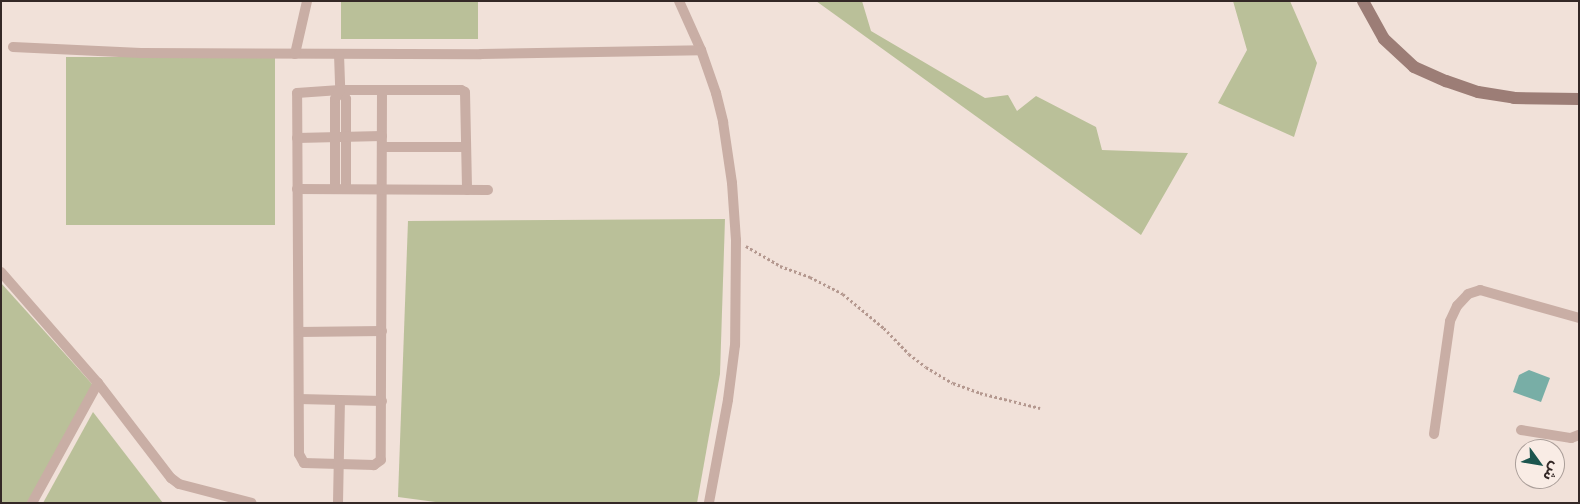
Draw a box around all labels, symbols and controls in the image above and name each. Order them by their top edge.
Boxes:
north arrow [1515,439,1565,489]
text: ش [1539,459,1565,484]

